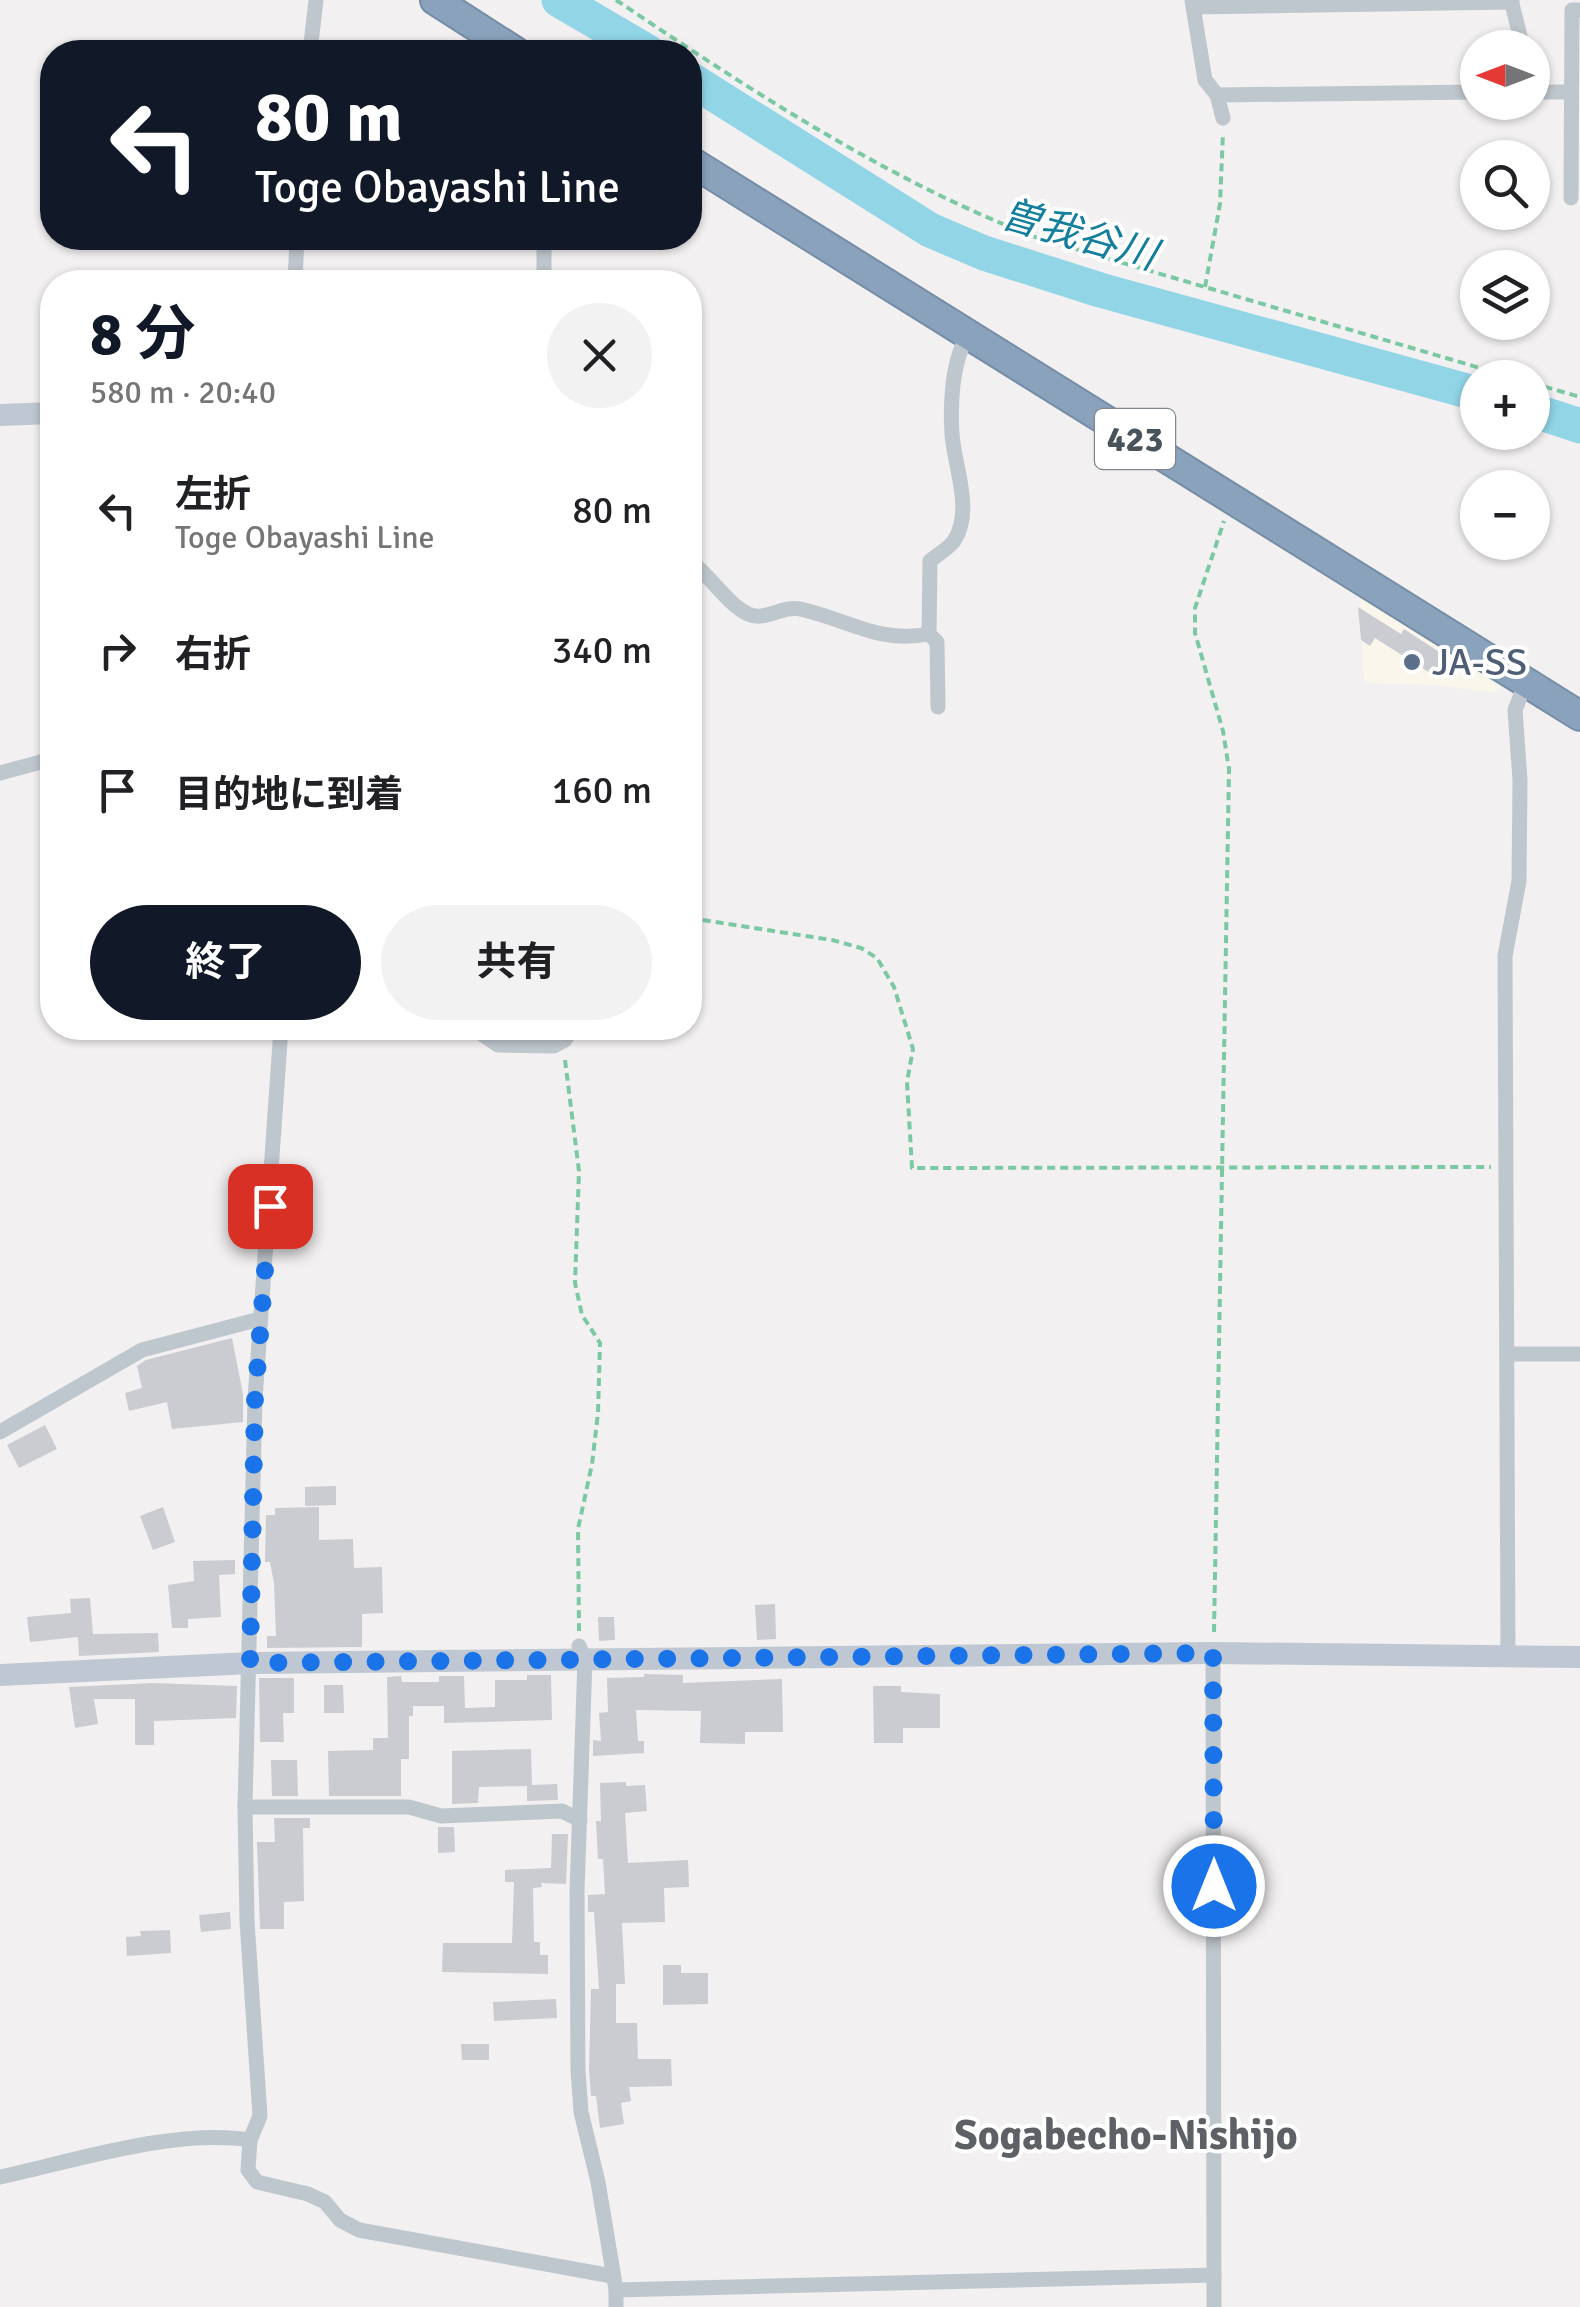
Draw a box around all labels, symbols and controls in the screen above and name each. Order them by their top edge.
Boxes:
north arrow [1460,30,1550,120]
map controls [1460,30,1550,560]
text: 80 m [255,74,403,160]
icon: left [90,80,220,210]
button: search [1460,140,1550,230]
text: Toge Obayashi Line [255,160,620,215]
water label: 曽我谷川 [995,189,1166,282]
button: layers [1460,250,1550,340]
text: 8 分 [90,298,196,372]
button: close [547,303,652,408]
button: + [1460,360,1550,450]
text: 580 m · 20:40 [90,373,276,412]
road number: 423 [1095,409,1175,469]
button: − [1460,470,1550,560]
text: 左折 [175,471,251,518]
icon: left [90,483,145,538]
text: 80 m [572,487,652,534]
text: Toge Obayashi Line [175,518,435,557]
icon: right [90,623,145,678]
text: 340 m [552,627,652,674]
text: 右折 [175,631,251,678]
place label: JA-SS [1432,639,1527,686]
marker: JA-SS [1401,651,1423,673]
icon: arrive [90,763,145,818]
text: 160 m [552,767,652,814]
text: 目的地に到着 [175,771,403,818]
button: 終了 [90,905,361,1020]
button: 共有 [381,905,652,1020]
pin [228,1164,313,1249]
icon: arrive [243,1179,298,1234]
position arrow [1162,1834,1266,1938]
district label: Sogabecho-Nishijo [954,2110,1298,2161]

